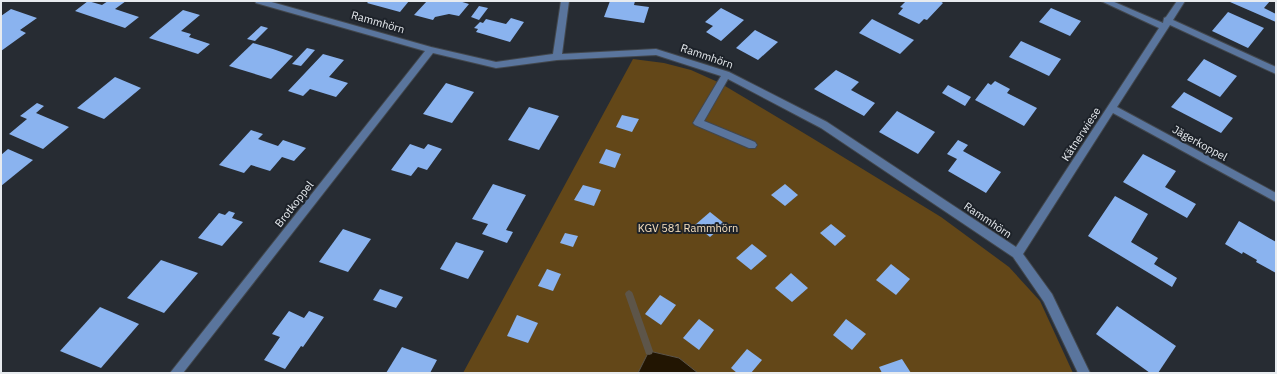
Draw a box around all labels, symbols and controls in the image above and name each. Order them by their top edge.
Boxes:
street label: Rammhörn [350,8,406,36]
street label: Rammhörn [679,40,735,72]
street label: Kätnerwiese [1058,104,1104,164]
street label: Jägerkoppel [1170,122,1230,164]
street label: Brotkoppel [272,178,316,230]
street label: Rammhörn [961,199,1015,241]
park label: KGV 581 Rammhörn [638,221,738,235]

